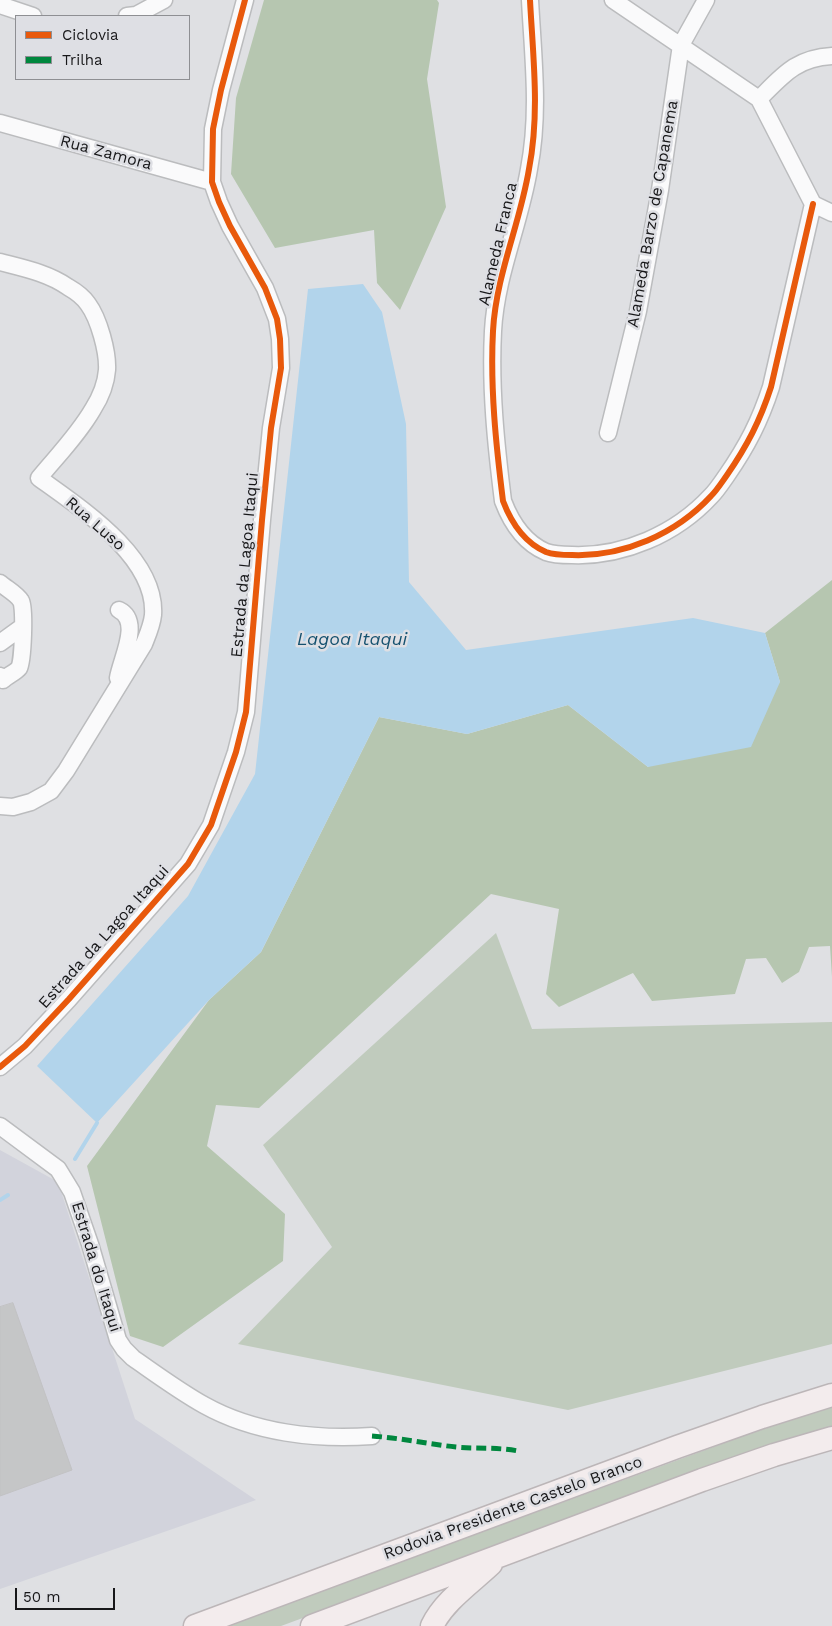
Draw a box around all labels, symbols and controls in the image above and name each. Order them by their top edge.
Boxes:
legend [15,15,190,80]
text: Ciclovia [62,26,119,44]
text: Trilha [62,51,103,69]
street label: Alameda Barzo de Capanema [624,99,682,329]
street label: Rua Zamora [58,132,154,174]
street label: Alameda Franca [474,180,522,308]
street label: Estrada da Lagoa Itaqui [227,472,263,658]
street label: Rua Luso [61,493,129,555]
water label: Lagoa Itaqui [297,629,407,651]
street label: Estrada da Lagoa Itaqui [35,862,173,1012]
street label: Estrada do Itaqui [67,1200,125,1334]
street label: Rodovia Presidente Castelo Branco [381,1452,645,1564]
scale bar [18,1578,118,1610]
text: 50 m [23,1588,60,1606]

